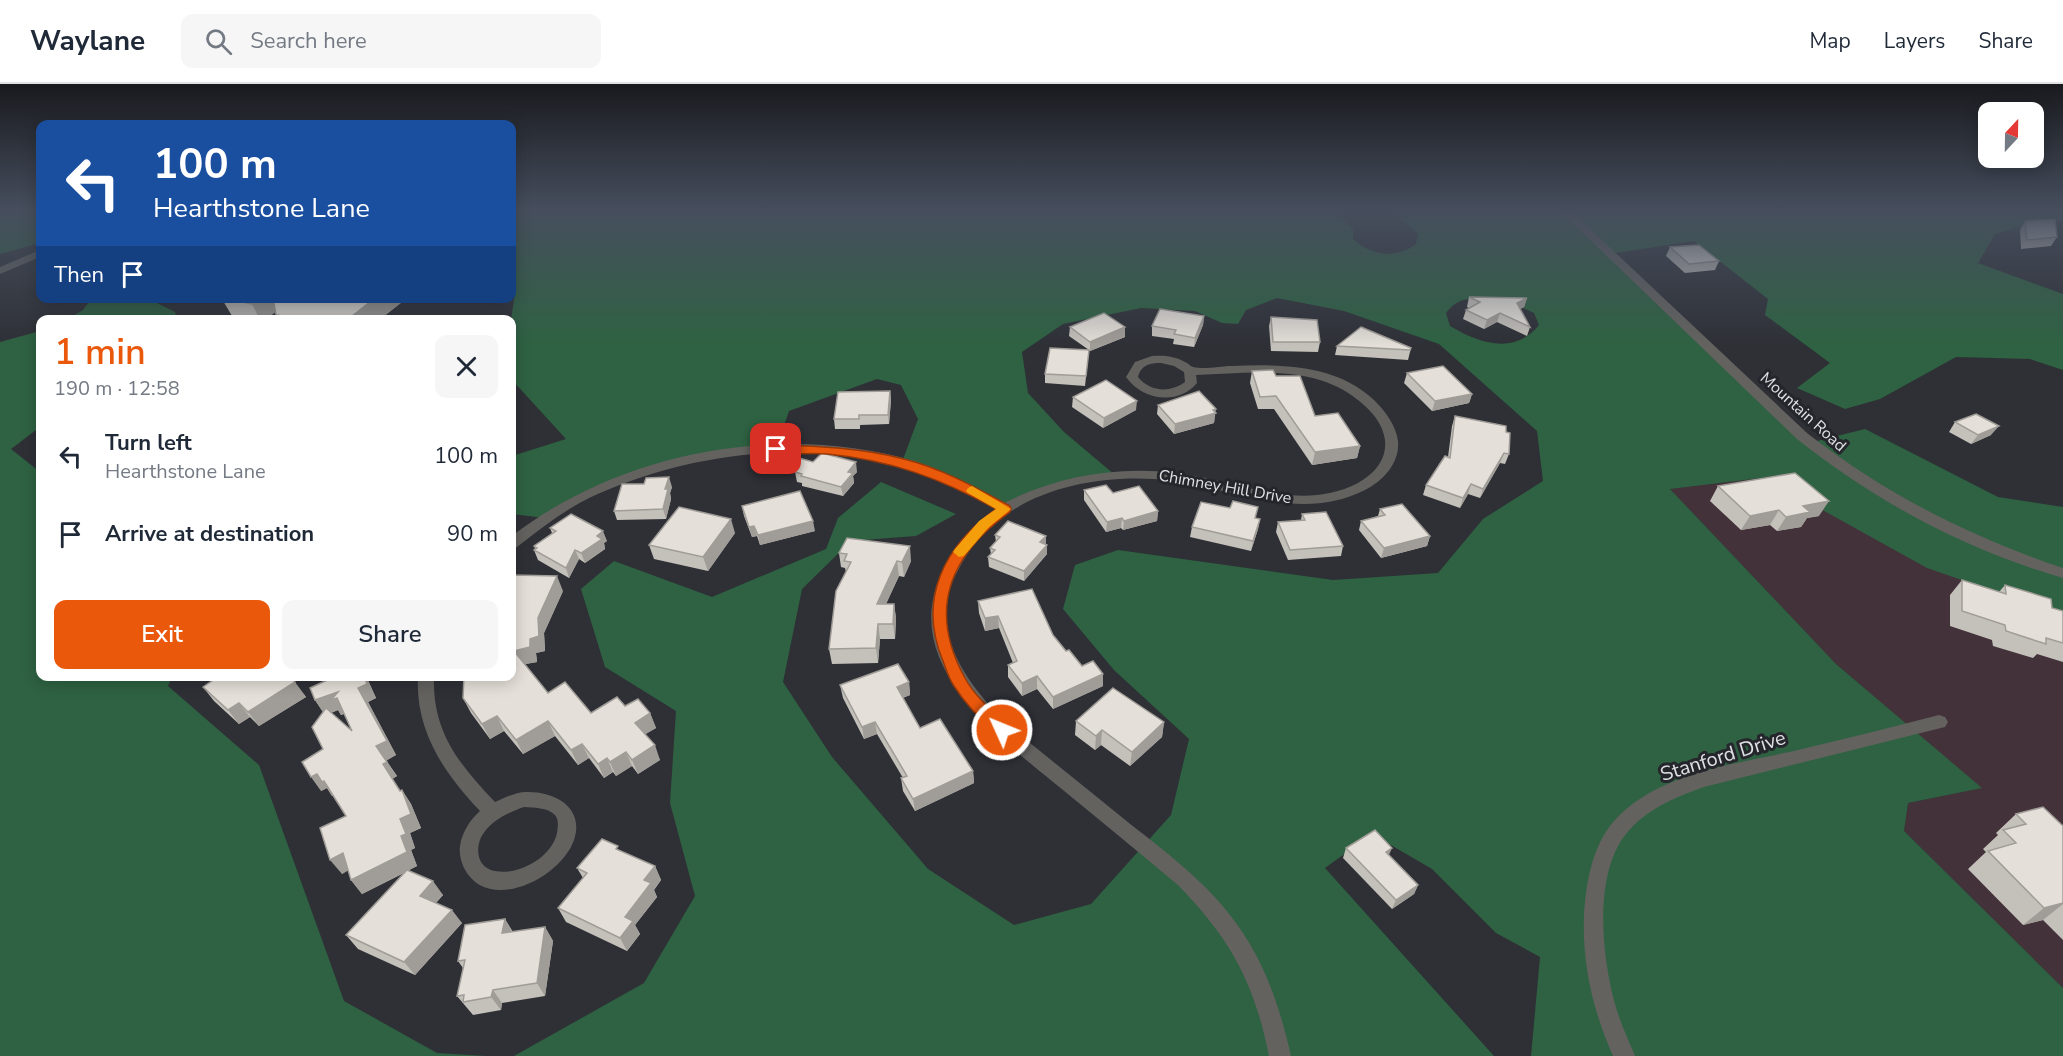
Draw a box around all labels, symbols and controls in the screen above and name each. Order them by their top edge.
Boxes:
search box [181,14,601,68]
text: Waylane [30,22,145,60]
icon: search [202,25,235,58]
text: Search here [250,26,367,56]
text: Map [1809,27,1851,55]
text: Layers [1884,27,1945,55]
text: Share [1978,27,2033,55]
north arrow [1978,102,2044,168]
map controls [1978,102,2044,168]
text: 100 m [153,136,277,193]
icon: left [54,144,132,222]
text: Hearthstone Lane [153,190,370,227]
icon: arrive [116,258,149,291]
text: Then [54,260,104,290]
text: 1 min [54,328,146,377]
button: close [435,335,498,398]
street label: Mountain Road [1755,367,1851,457]
text: 190 m · 12:58 [54,375,180,402]
pin [750,423,801,474]
text: Turn left [105,428,192,458]
icon: arrive [759,432,792,465]
icon: left [54,440,87,473]
text: 100 m [434,441,498,471]
text: Hearthstone Lane [105,458,266,485]
street label: Chimney Hill Drive [1157,464,1293,510]
icon: arrive [54,518,87,551]
text: Arrive at destination [105,519,314,549]
text: 90 m [447,519,498,549]
button: Exit [54,600,270,669]
button: Share [282,600,498,669]
position arrow [970,698,1034,762]
street label: Stanford Drive [1657,724,1789,788]

